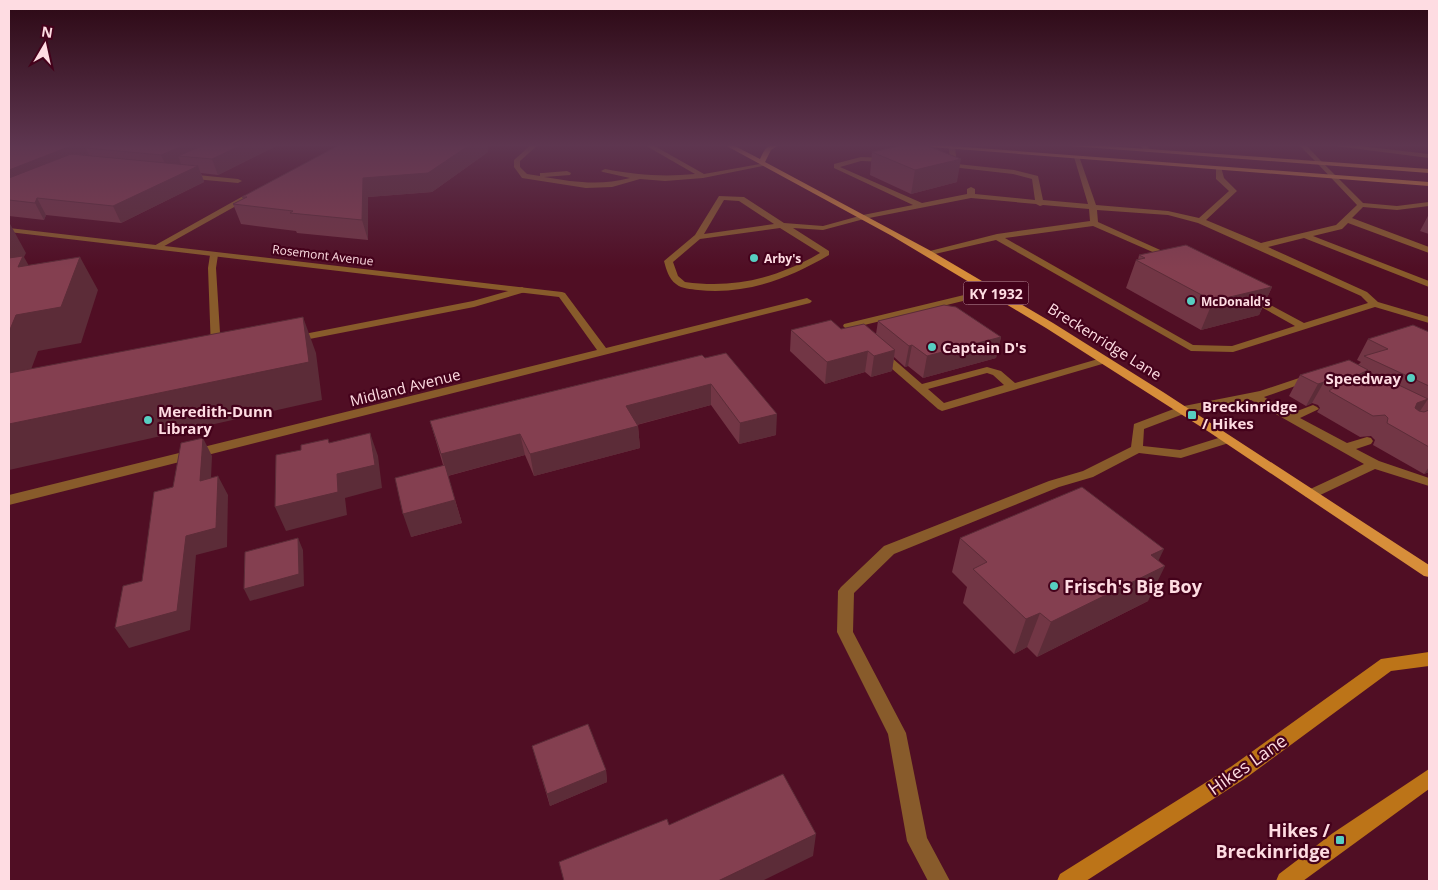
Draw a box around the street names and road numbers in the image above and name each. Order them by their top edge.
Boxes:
street label: Rosemont Avenue [271,240,375,270]
road number: KY 1932 [964,282,1028,304]
street label: Breckenridge Lane [1044,298,1166,384]
street label: Midland Avenue [348,364,462,410]
street label: Hikes Lane [1203,728,1291,800]

